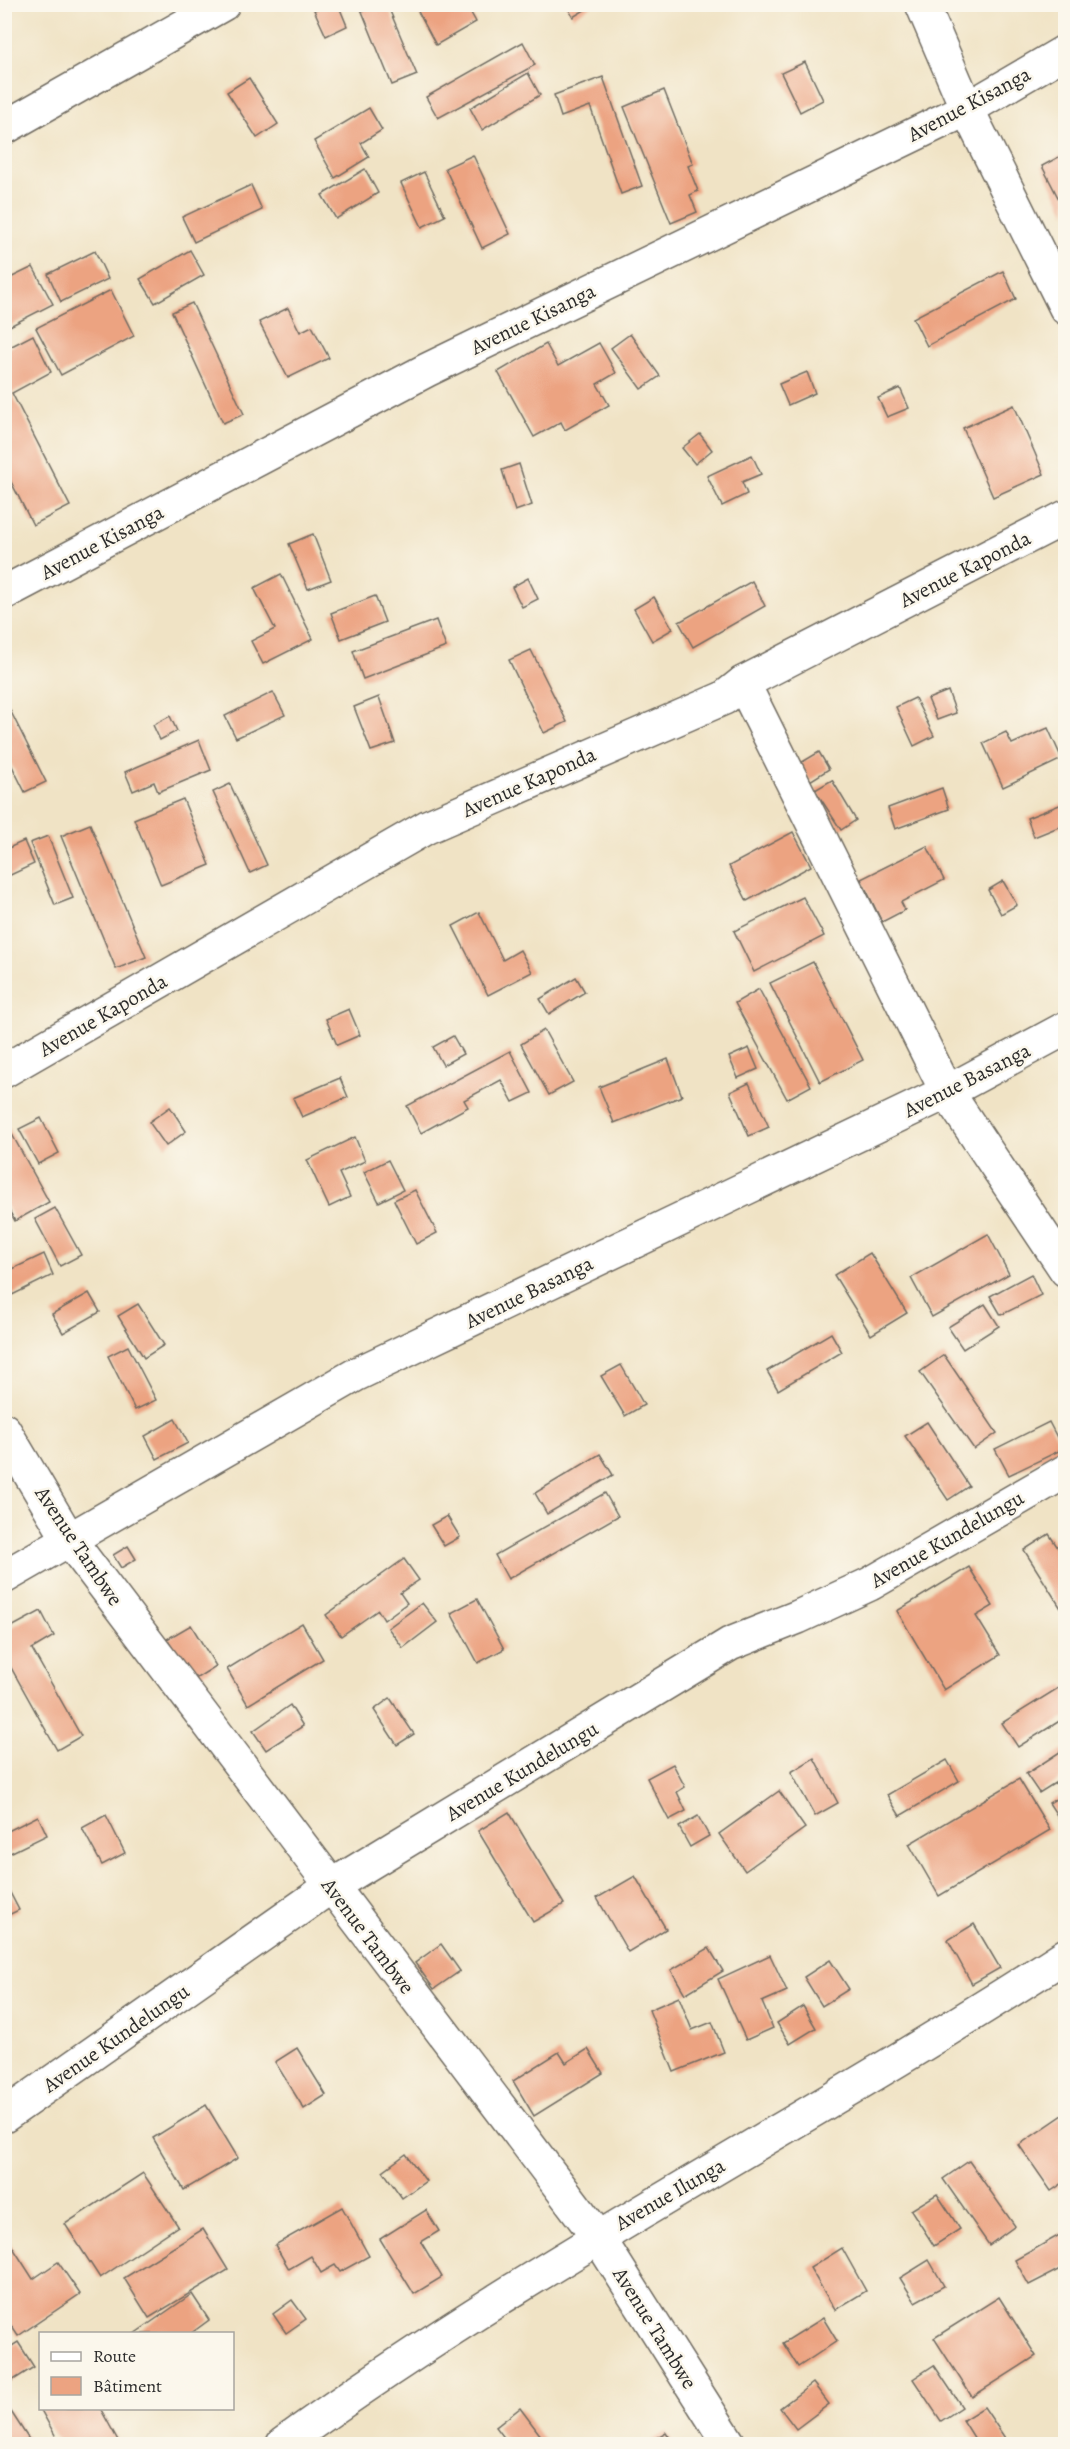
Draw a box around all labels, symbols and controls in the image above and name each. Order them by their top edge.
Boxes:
street label: Avenue Kisanga [902,60,1036,149]
street label: Avenue Kisanga [465,277,600,362]
street label: Avenue Kisanga [35,498,169,587]
street label: Avenue Kaponda [894,524,1036,615]
street label: Avenue Kaponda [457,740,600,824]
street label: Avenue Kaponda [33,967,172,1064]
street label: Avenue Basanga [898,1036,1035,1124]
street label: Avenue Basanga [460,1249,598,1335]
street label: Avenue Tambwe [28,1480,129,1611]
street label: Avenue Kundelungu [864,1483,1029,1595]
street label: Avenue Kundelungu [440,1714,604,1828]
street label: Avenue Tambwe [315,1871,421,2000]
street label: Avenue Kundelungu [36,1977,195,2100]
street label: Avenue Ilunga [609,2151,730,2237]
street label: Avenue Tambwe [606,2261,704,2394]
legend [39,2332,234,2410]
text: Route [93,2344,136,2368]
text: Bâtiment [93,2374,162,2398]

